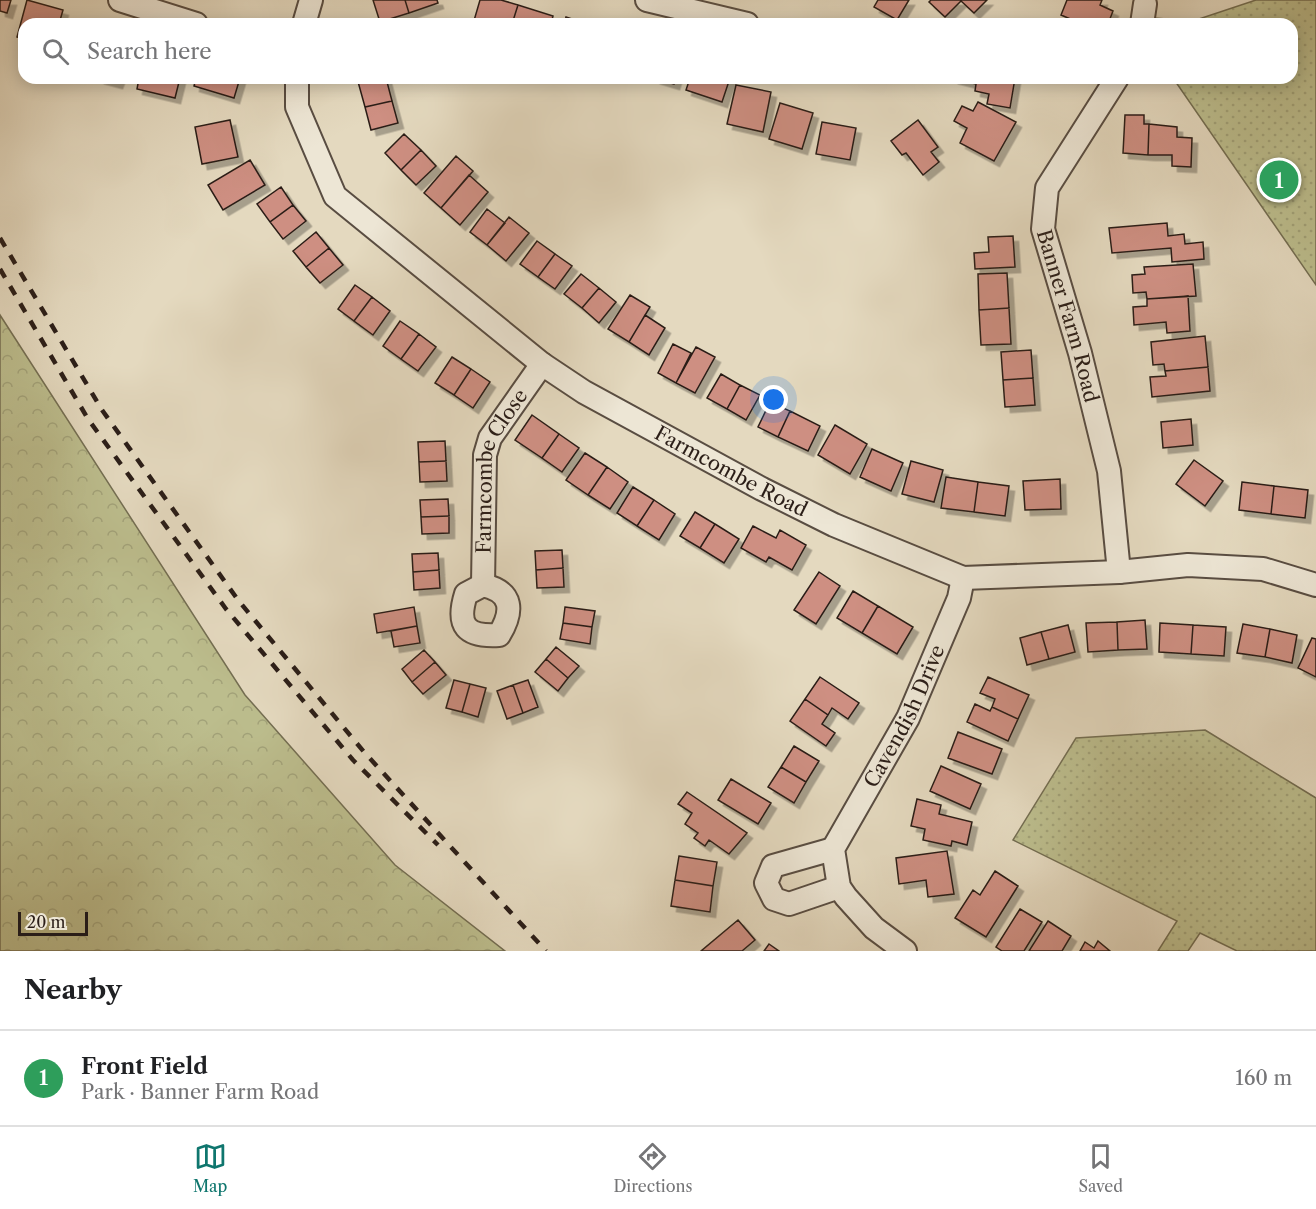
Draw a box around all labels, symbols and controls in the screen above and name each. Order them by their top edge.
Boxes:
search box [18,18,1298,84]
icon: search [39,35,72,68]
text: Search here [87,38,212,65]
pin: 1 [1260,158,1298,202]
street label: Banner Farm Road [1032,226,1104,405]
street label: Farmcombe Close [471,384,533,554]
your location [759,385,788,414]
street label: Farmcombe Road [651,421,811,522]
street label: Cavendish Drive [859,641,950,792]
scale bar [18,909,88,936]
text: 20 m [27,912,66,932]
text: Nearby [24,974,122,1006]
text: Front Field [81,1053,208,1080]
text: 1 [39,1066,48,1090]
text: 160 m [1235,1066,1292,1090]
text: Park · Banner Farm Road [81,1080,319,1104]
tab: Map [193,1140,227,1196]
tab: Directions [613,1140,692,1196]
tab: Saved [1079,1140,1123,1196]

